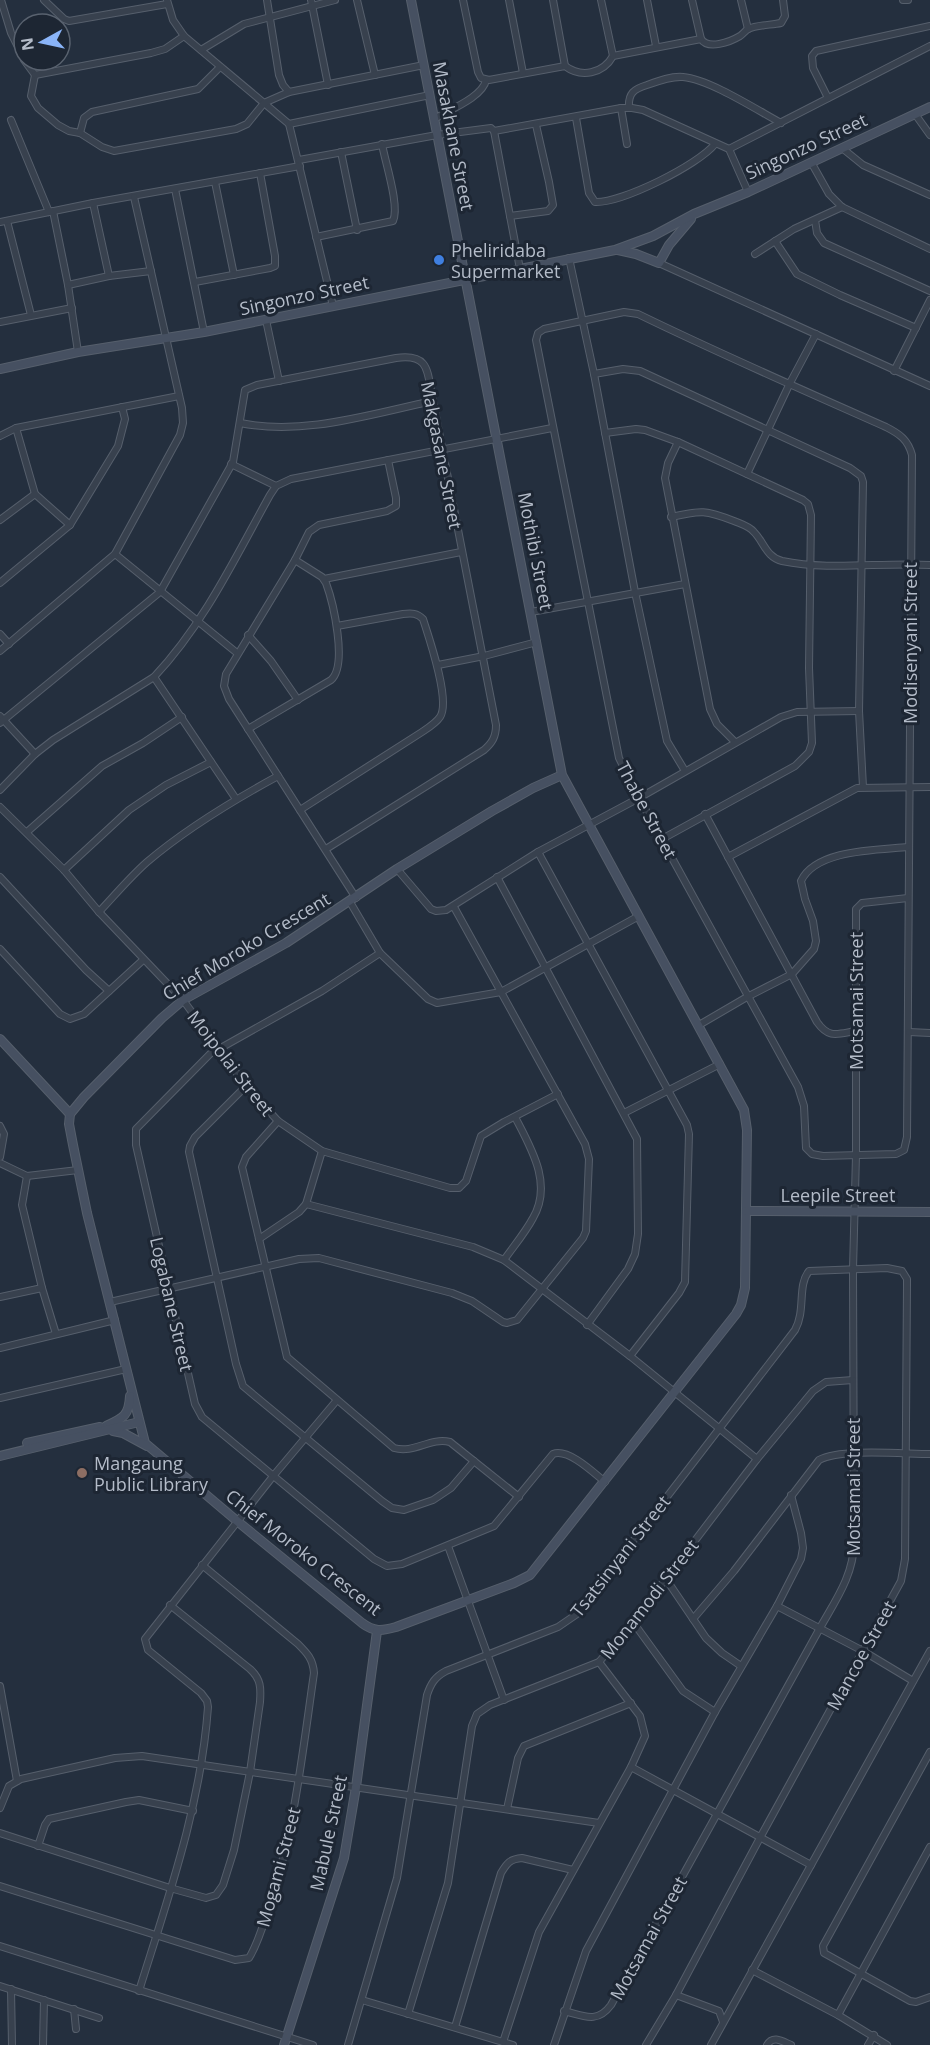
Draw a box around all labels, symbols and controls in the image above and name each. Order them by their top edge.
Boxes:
north arrow [12,12,72,72]
text: N [15,36,39,52]
street label: Masakhane Street [428,59,480,213]
street label: Singonzo Street [741,107,871,185]
place label: Pheliridaba Supermarket [451,238,560,283]
marker: Pheliridaba Supermarket [432,253,446,267]
street label: Singonzo Street [237,270,371,320]
street label: Makgasane Street [416,379,468,531]
street label: Mothibi Street [513,490,559,612]
street label: Modisenyani Street [898,562,922,724]
street label: Thabe Street [611,757,683,863]
street label: Chief Moroko Crescent [158,886,334,1006]
street label: Motsamai Street [844,932,868,1070]
street label: Moipolai Street [182,1005,280,1121]
street label: Leepile Street [781,1183,895,1207]
street label: Logabane Street [145,1235,199,1373]
street label: Motsamai Street [841,1418,865,1556]
place label: Mangaung Public Library [94,1451,209,1496]
marker: Mangaung Public Library [75,1466,89,1480]
street label: Chief Moroko Crescent [221,1484,387,1620]
street label: Tsatsinyani Street [565,1490,675,1622]
street label: Monamodi Street [595,1534,703,1664]
street label: Mancoe Street [821,1596,901,1714]
street label: Mabule Street [304,1773,352,1893]
street label: Mogami Street [250,1805,306,1929]
street label: Motsamai Street [604,1872,692,2004]

